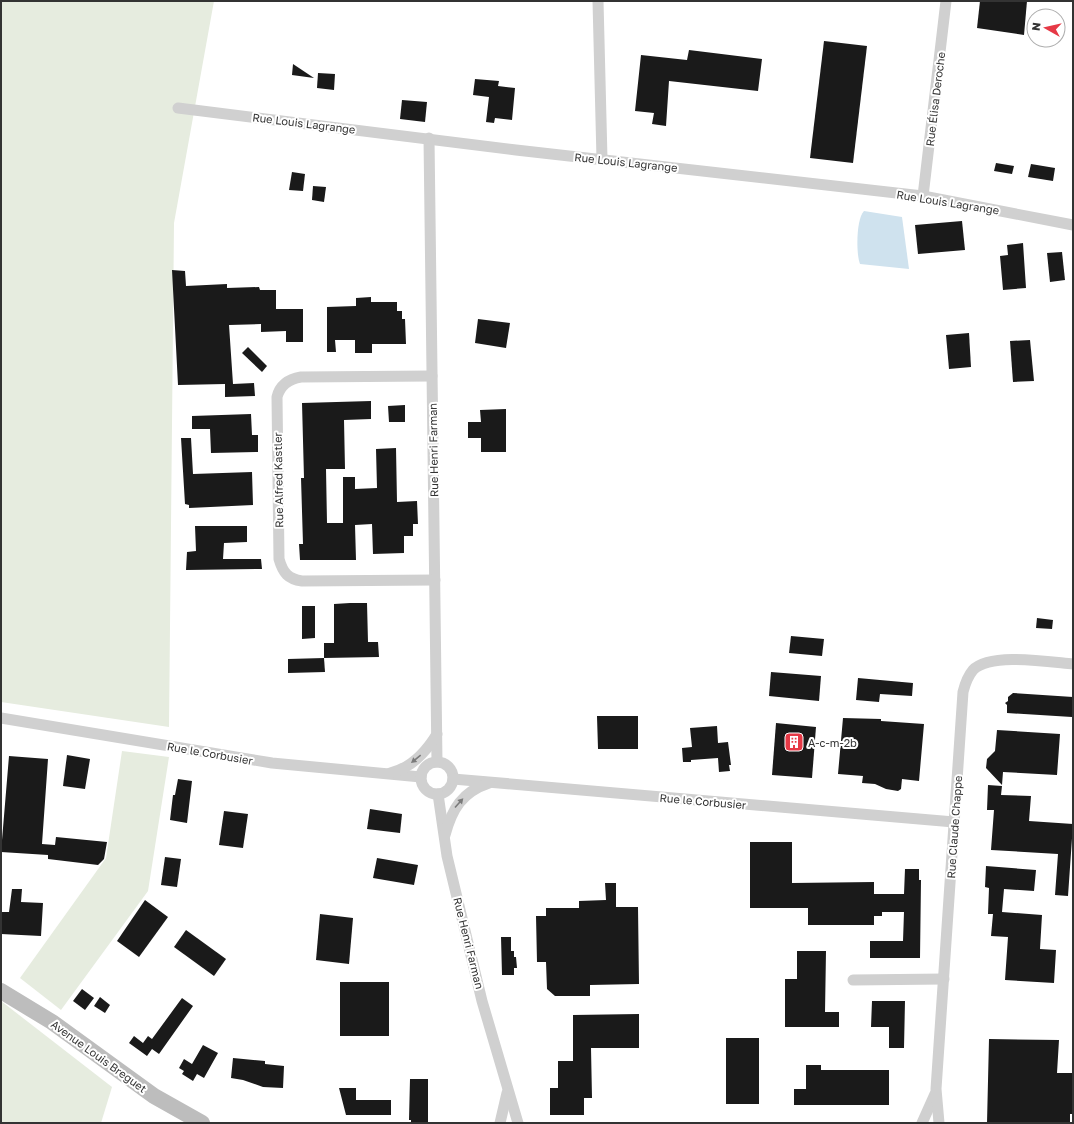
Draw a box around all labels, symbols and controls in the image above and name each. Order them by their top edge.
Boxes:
north arrow [1026,8,1066,48]
text: N [1029,21,1043,32]
street label: Rue Élisa Deroche [923,51,947,147]
street label: Rue Louis Lagrange [252,110,356,136]
street label: Rue Louis Lagrange [574,150,678,174]
street label: Rue Louis Lagrange [896,187,1000,217]
street label: Rue Henri Farman [426,403,440,497]
street label: Rue Alfred Kastler [271,431,285,528]
building icon: A-c-m-2b [783,731,805,753]
place label: A-c-m-2b [808,736,857,749]
street label: Rue le Corbusier [166,739,255,767]
one-way arrow [411,755,422,764]
street label: Rue Claude Chappe [944,775,964,879]
street label: Rue le Corbusier [659,791,748,811]
one-way arrow [455,798,464,808]
street label: Rue Henri Farman [451,896,487,990]
street label: Avenue Louis Breguet [49,1017,149,1095]

